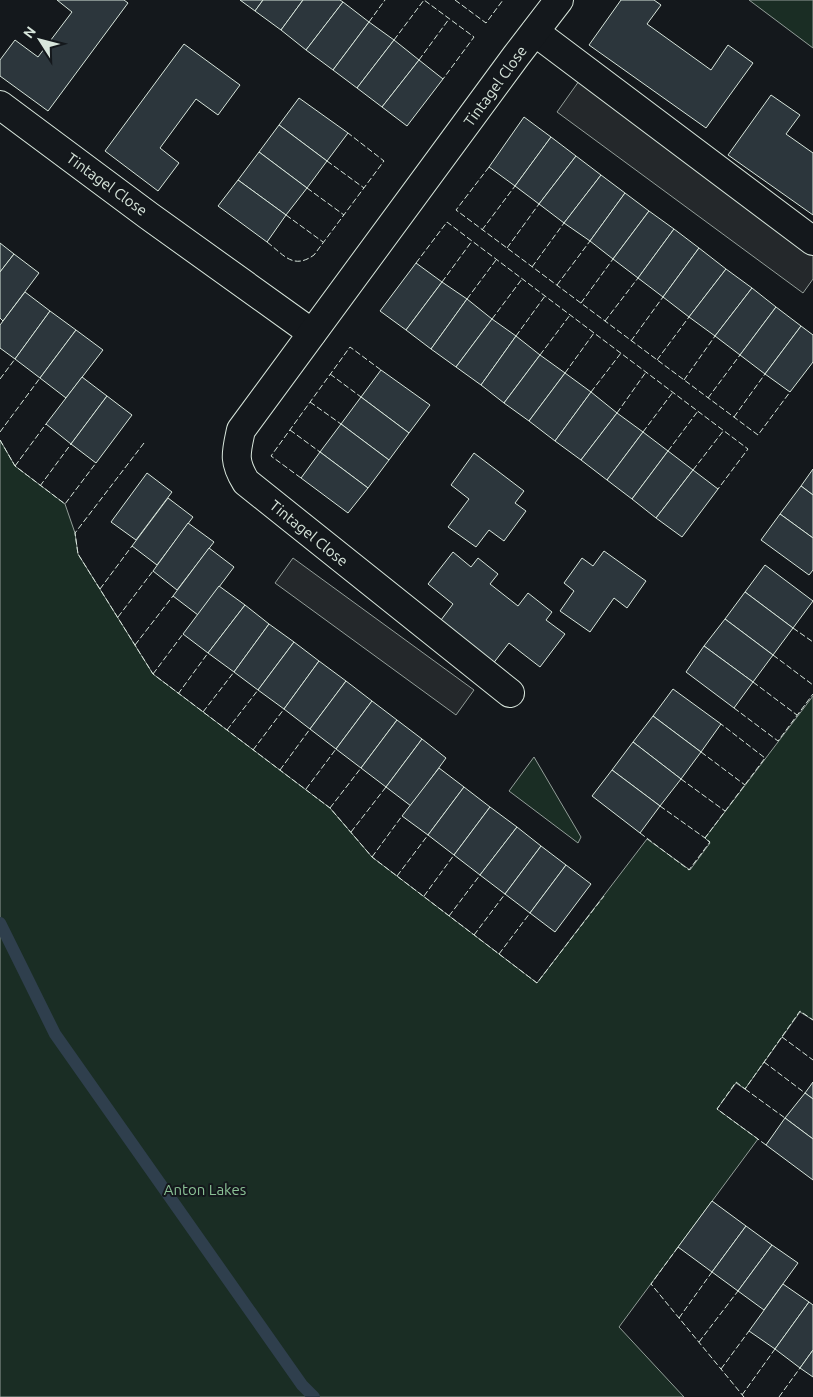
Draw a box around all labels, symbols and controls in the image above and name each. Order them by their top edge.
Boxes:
north arrow [15,15,65,65]
text: N [20,23,39,41]
street label: Tintagel Close [460,42,530,130]
street label: Tintagel Close [63,149,151,219]
street label: Tintagel Close [267,496,351,570]
park label: Anton Lakes [164,1181,246,1198]

